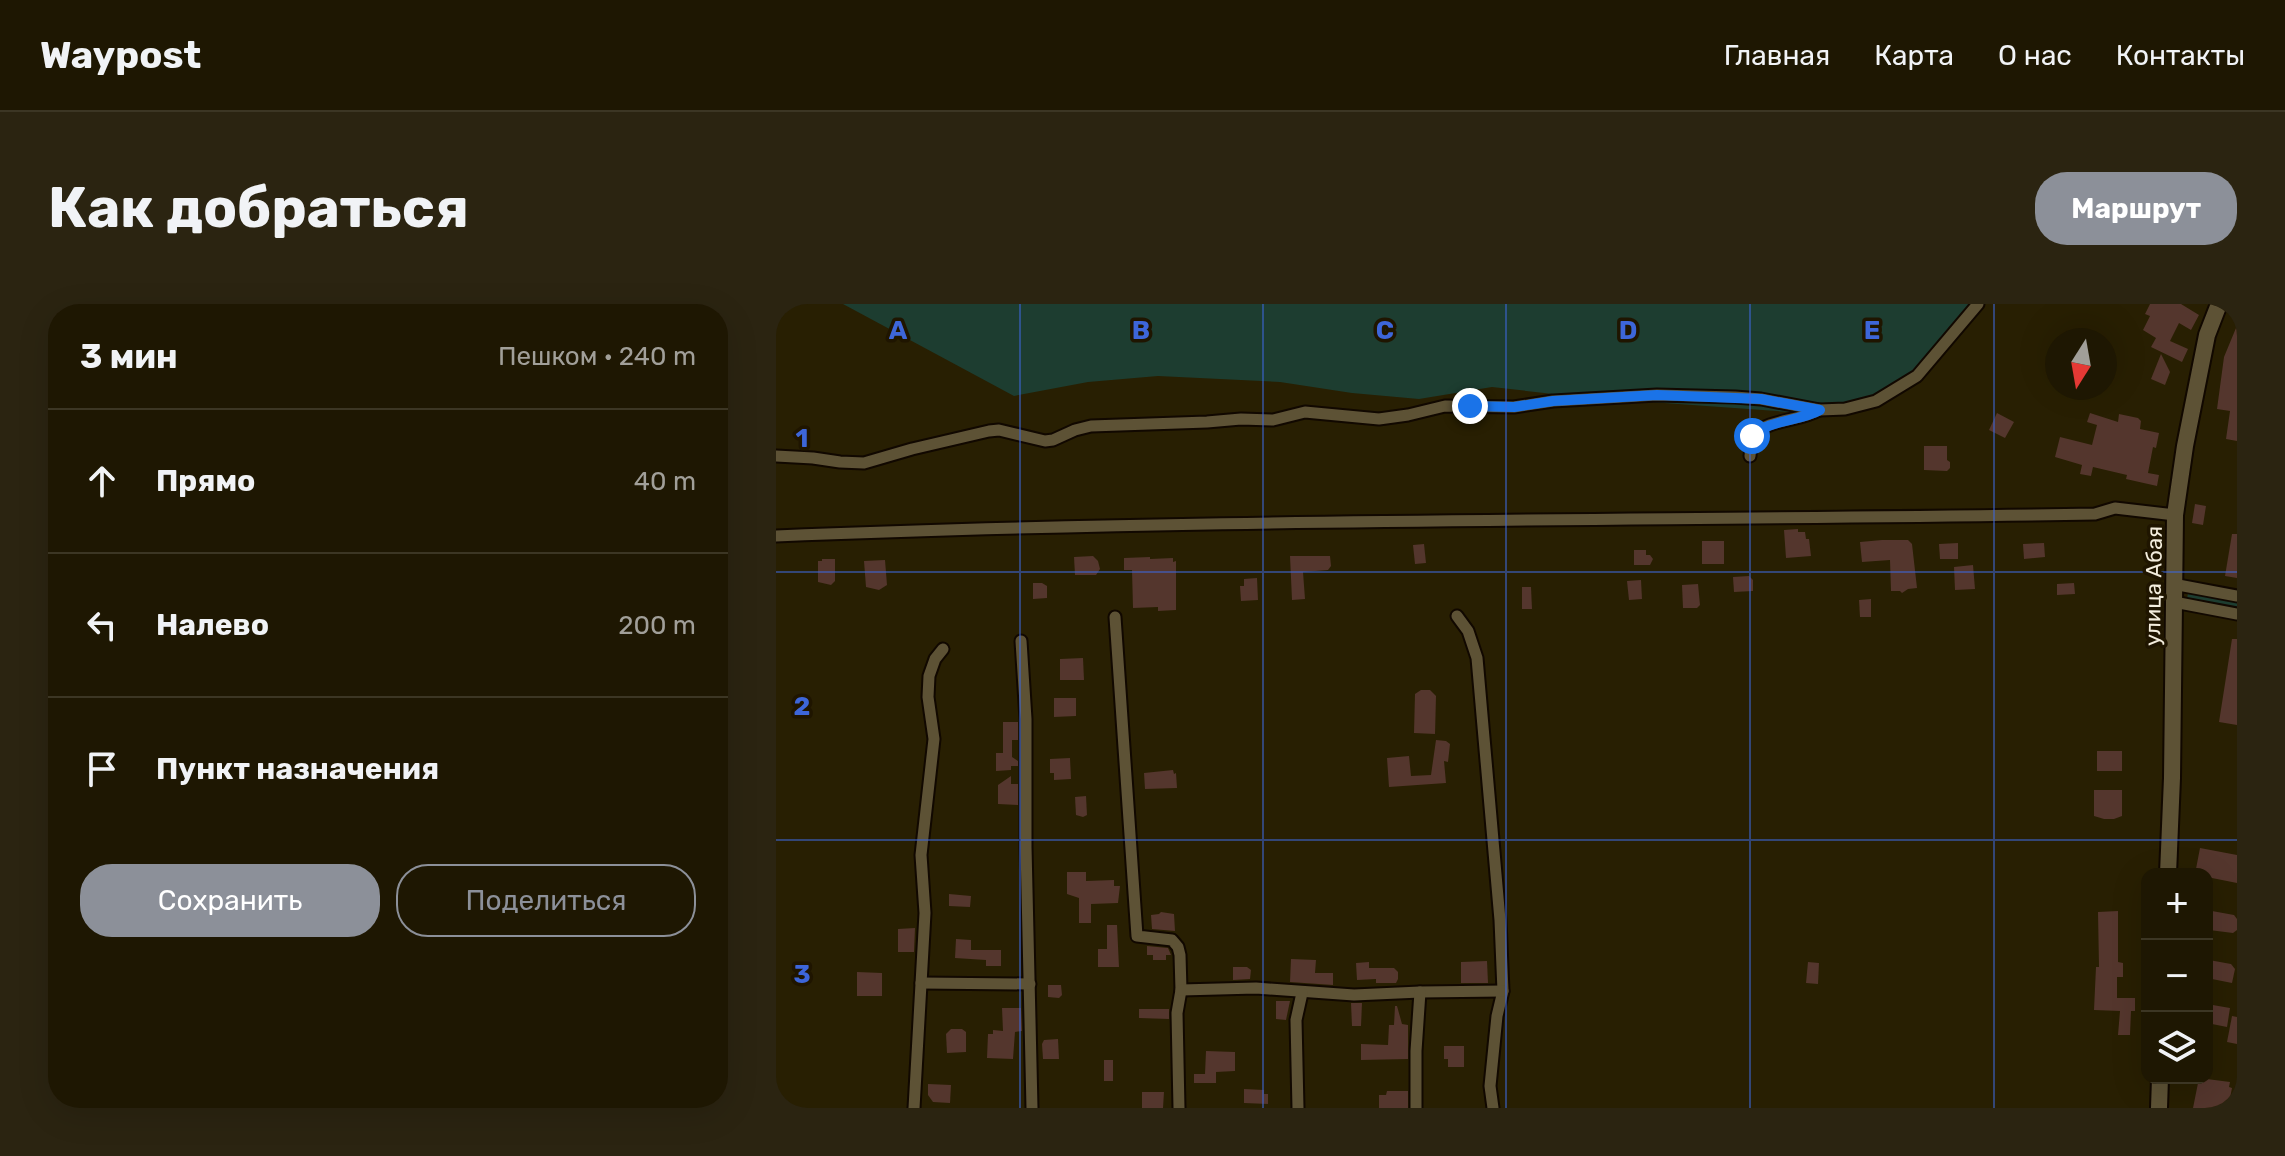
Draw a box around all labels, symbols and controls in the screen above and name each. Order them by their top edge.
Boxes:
text: Waypost [40,32,201,78]
text: Главная [1724,39,1830,72]
text: Карта [1874,39,1954,72]
text: О нас [1998,39,2072,72]
text: Контакты [2116,39,2245,72]
button: Маршрут [2035,172,2237,245]
text: Как добраться [48,175,469,241]
text: A [889,315,908,346]
text: B [1132,315,1150,346]
text: C [1376,315,1394,346]
text: D [1619,315,1637,346]
text: E [1864,315,1880,346]
north arrow [2045,328,2117,400]
text: 3 мин [80,336,178,377]
text: Пешком · 240 m [498,341,696,372]
route end [1452,388,1488,424]
route start [1734,418,1770,454]
text: 1 [796,423,808,454]
icon: ahead [80,459,124,503]
text: Прямо [156,463,255,499]
text: 40 m [634,466,696,497]
street label: улица Абая [2139,526,2168,646]
icon: left [80,603,124,647]
text: Налево [156,607,269,643]
text: 200 m [618,610,696,641]
text: 2 [794,691,810,722]
icon: arrive [80,747,124,791]
text: Пункт назначения [156,751,439,787]
button: Сохранить [80,864,380,937]
button: Поделиться [396,864,696,937]
map controls [2141,868,2213,1084]
button: + [2141,868,2213,940]
button: − [2141,940,2213,1012]
text: 3 [793,959,811,990]
button: layers [2141,1012,2213,1084]

